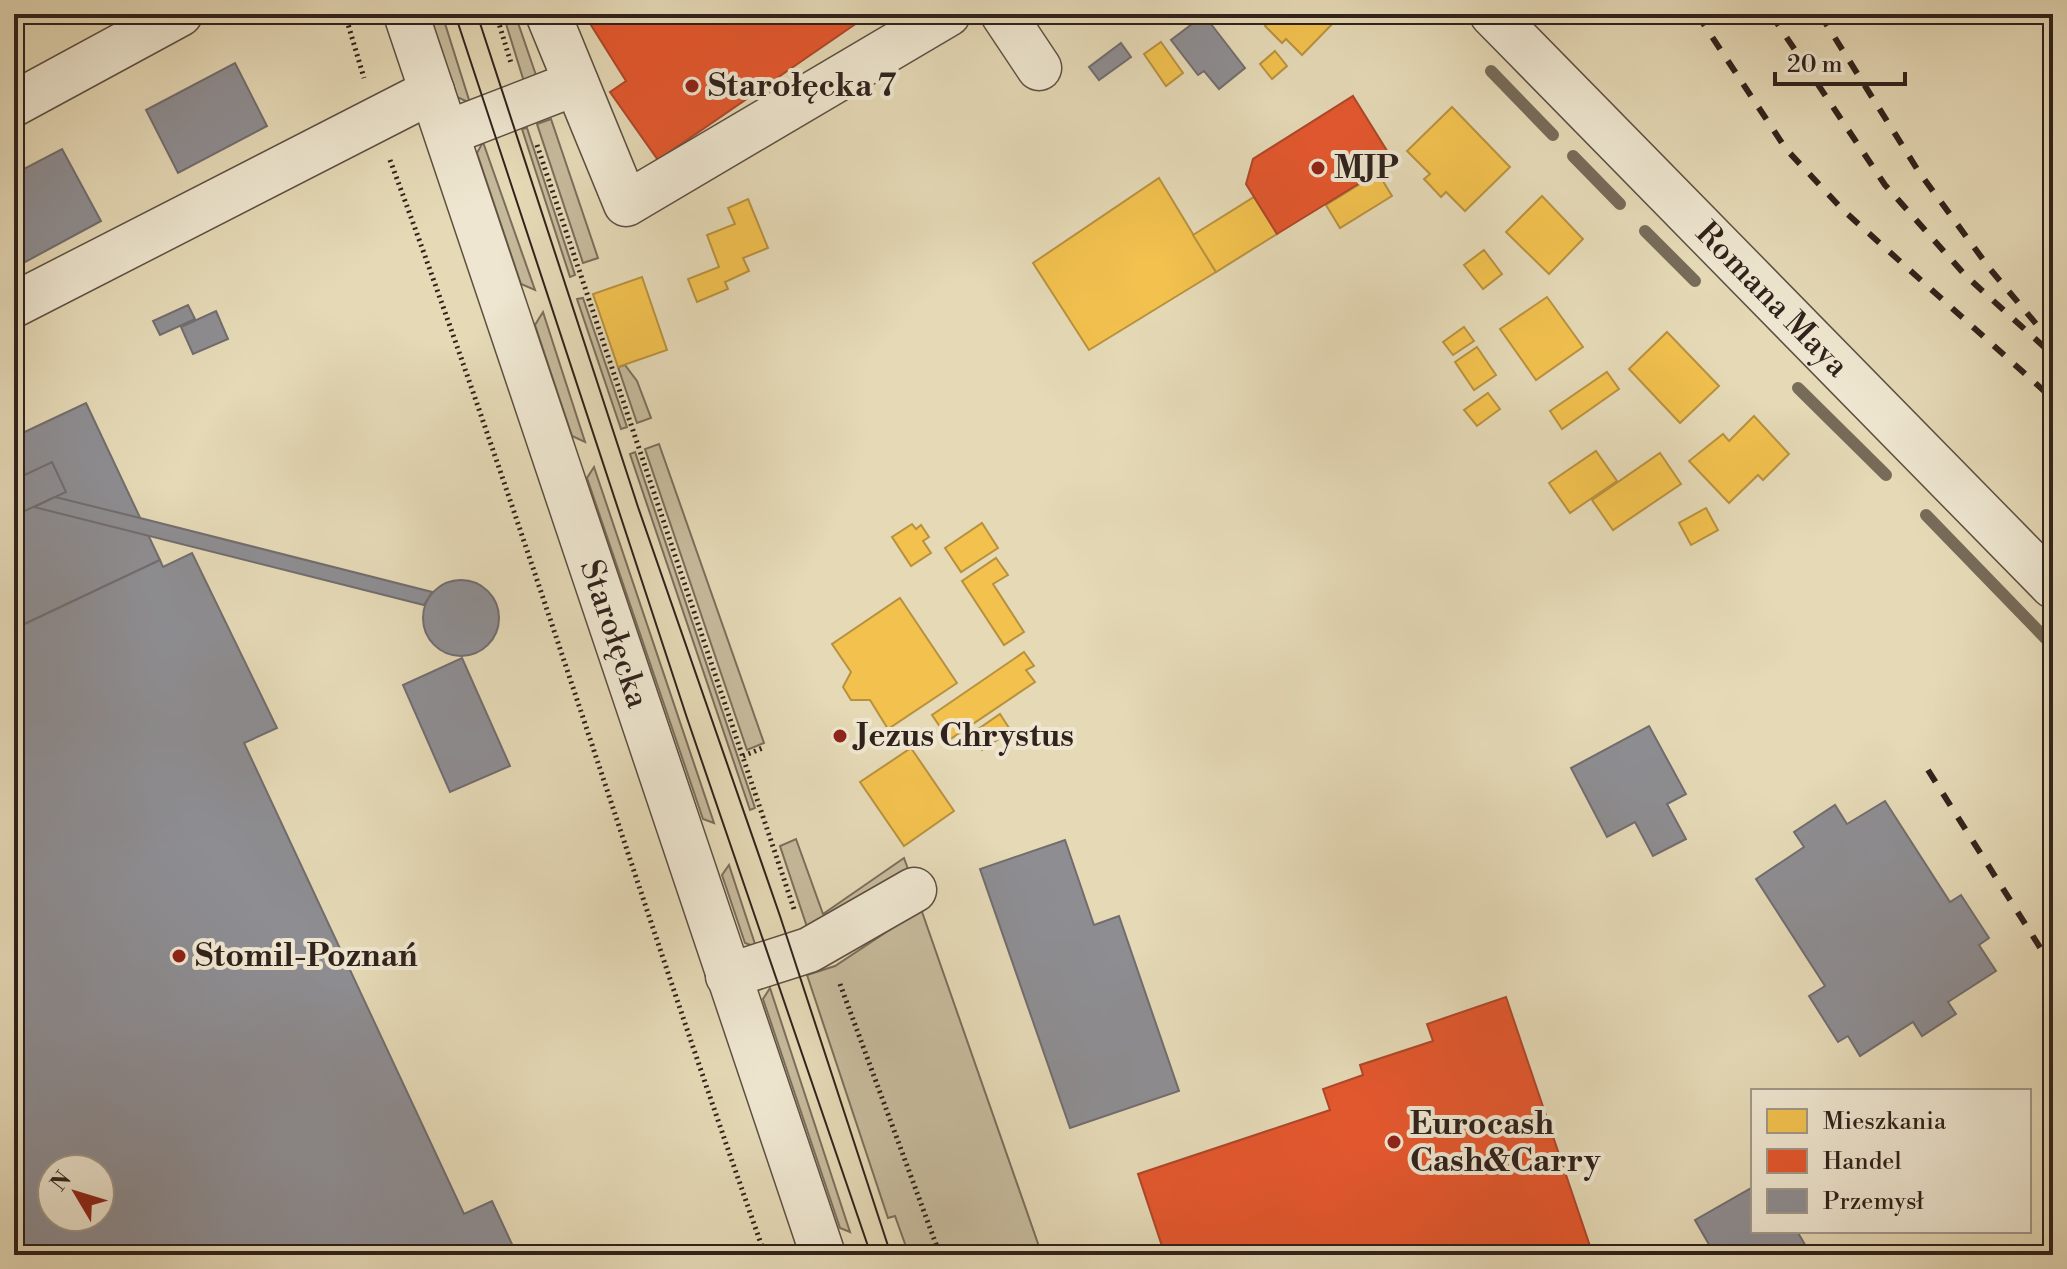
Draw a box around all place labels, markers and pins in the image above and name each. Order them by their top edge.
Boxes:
place label: Starołęcka 7 [708,66,897,106]
marker: Starołęcka 7 [683,77,701,95]
place label: MJP [1334,148,1399,188]
marker: MJP [1309,159,1327,177]
place label: Jezus Chrystus [852,716,1074,756]
marker: Jezus Chrystus [831,727,849,745]
place label: Stomil-Poznań [195,936,418,976]
marker: Stomil-Poznań [170,947,188,965]
place label: Eurocash Cash&Carry [1410,1104,1601,1181]
marker: Eurocash Cash&Carry [1385,1133,1403,1151]

